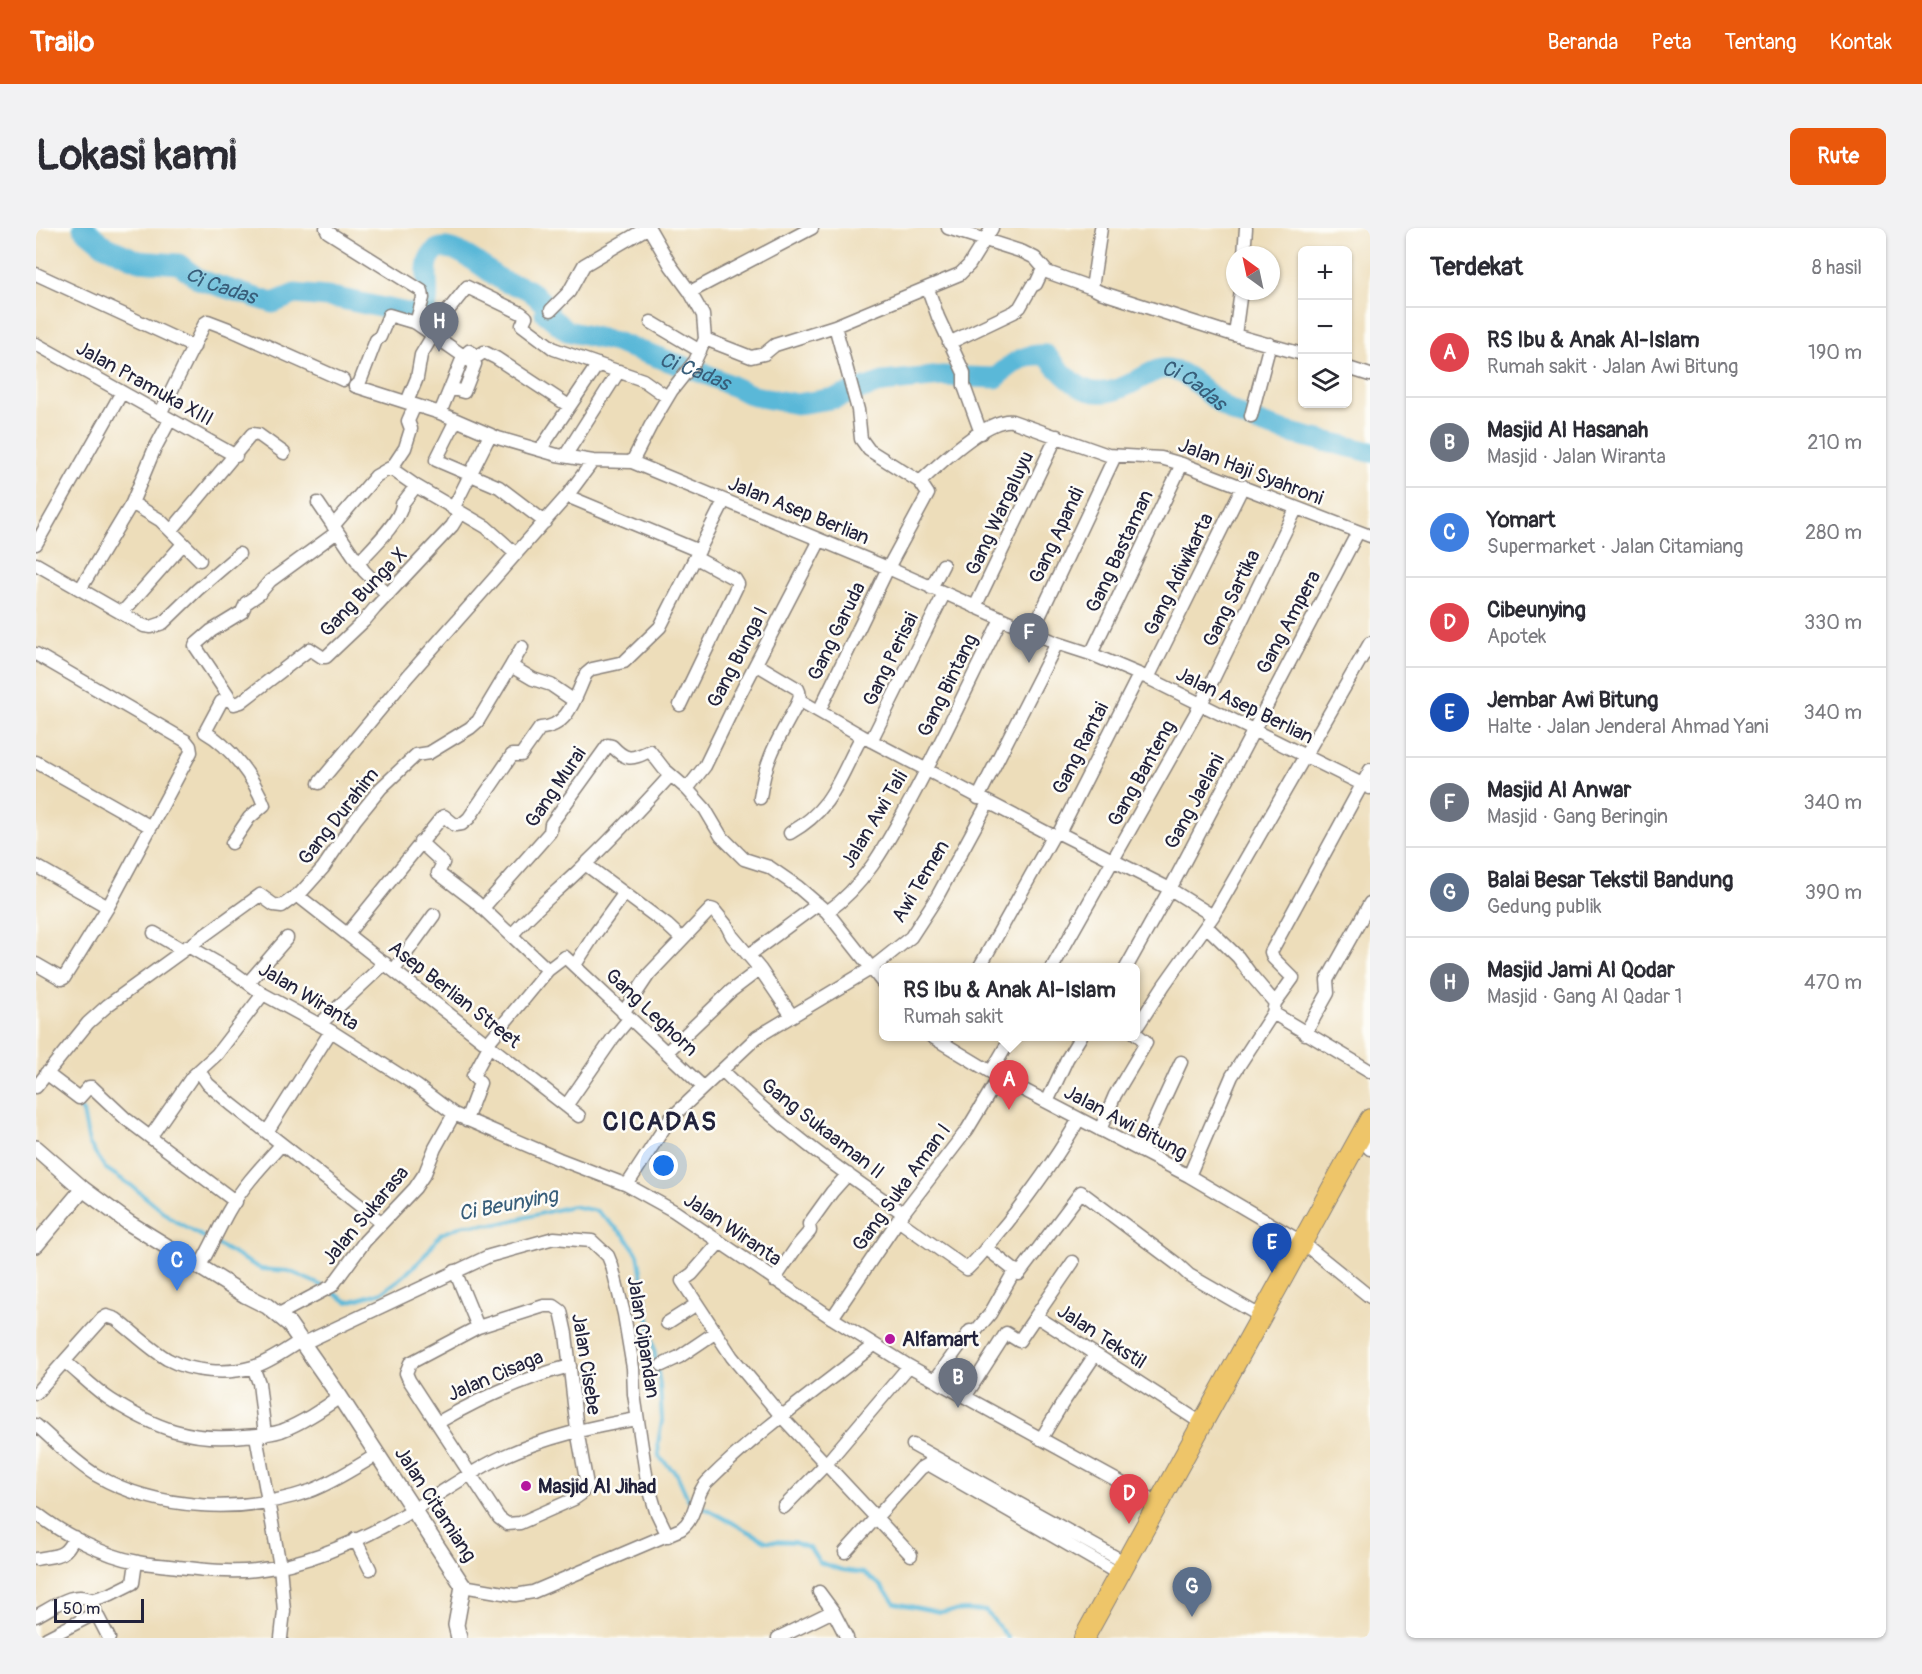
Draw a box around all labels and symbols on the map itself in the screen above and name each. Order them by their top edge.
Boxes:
north arrow [1226,246,1280,300]
water label: Ci Cadas [180,261,262,312]
pin: H [420,302,458,352]
street label: Jalan Pramuka XIII [72,335,218,431]
water label: Ci Cadas [656,346,737,398]
water label: Ci Cadas [1160,355,1234,419]
street label: Jalan Haji Syahroni [1175,432,1327,511]
street label: Gang Wargaluyu [960,447,1039,579]
street label: Jalan Asep Berlian [724,471,873,550]
street label: Gang Apandi [1023,483,1090,587]
street label: Gang Bastaman [1080,486,1159,616]
street label: Gang Adiwikarta [1138,509,1219,640]
street label: Gang Bunga X [314,542,412,643]
street label: Gang Sartika [1197,546,1266,651]
street label: Gang Ampera [1251,566,1326,678]
street label: Gang Garuda [802,578,871,685]
street label: Gang Bunga I [701,603,773,712]
street label: Gang Perisai [857,608,924,710]
pin: F [1010,614,1048,663]
street label: Gang Bintang [912,630,983,741]
street label: Jalan Asep Berlian [1172,661,1318,750]
street label: Gang Rantai [1047,698,1114,798]
street label: Gang Banteng [1102,716,1181,831]
street label: Gang Murai [519,742,592,832]
street label: Gang Jaelani [1159,749,1230,853]
street label: Gang Durahim [293,763,384,870]
street label: Jalan Awi Tali [836,766,913,873]
street label: Awi Temen [886,835,955,927]
street label: Asep Berlian Street [384,935,526,1054]
street label: Jalan Wiranta [254,957,364,1036]
street label: Gang Leghorn [600,963,703,1062]
pin: A [990,1060,1028,1110]
street label: Gang Sukaaman II [756,1072,889,1184]
street label: Jalan Awi Bitung [1060,1079,1192,1165]
district label: CICADAS [602,1106,718,1138]
street label: Gang Suka Aman I [847,1119,956,1256]
your location [649,1151,678,1180]
street label: Jalan Sukarasa [317,1161,414,1270]
water label: Ci Beunying [456,1181,561,1227]
street label: Jalan Wiranta [679,1187,787,1271]
pin: E [1252,1224,1292,1273]
pin: C [158,1242,196,1291]
street label: Jalan Cipandan [622,1274,665,1400]
street label: Jalan Tekstil [1052,1298,1151,1375]
street label: Jalan Cisebe [566,1312,607,1417]
place label: Alfamart [902,1327,980,1352]
marker: Alfamart [883,1332,897,1346]
street label: Jalan Cisaga [444,1344,547,1407]
pin: B [938,1358,978,1408]
street label: Jalan Citamiang [389,1442,482,1567]
place label: Masjid Al Jihad [538,1474,657,1499]
pin: D [1110,1474,1148,1524]
marker: Masjid Al Jihad [519,1479,533,1493]
pin: G [1172,1568,1212,1617]
scale bar [54,1596,144,1624]

